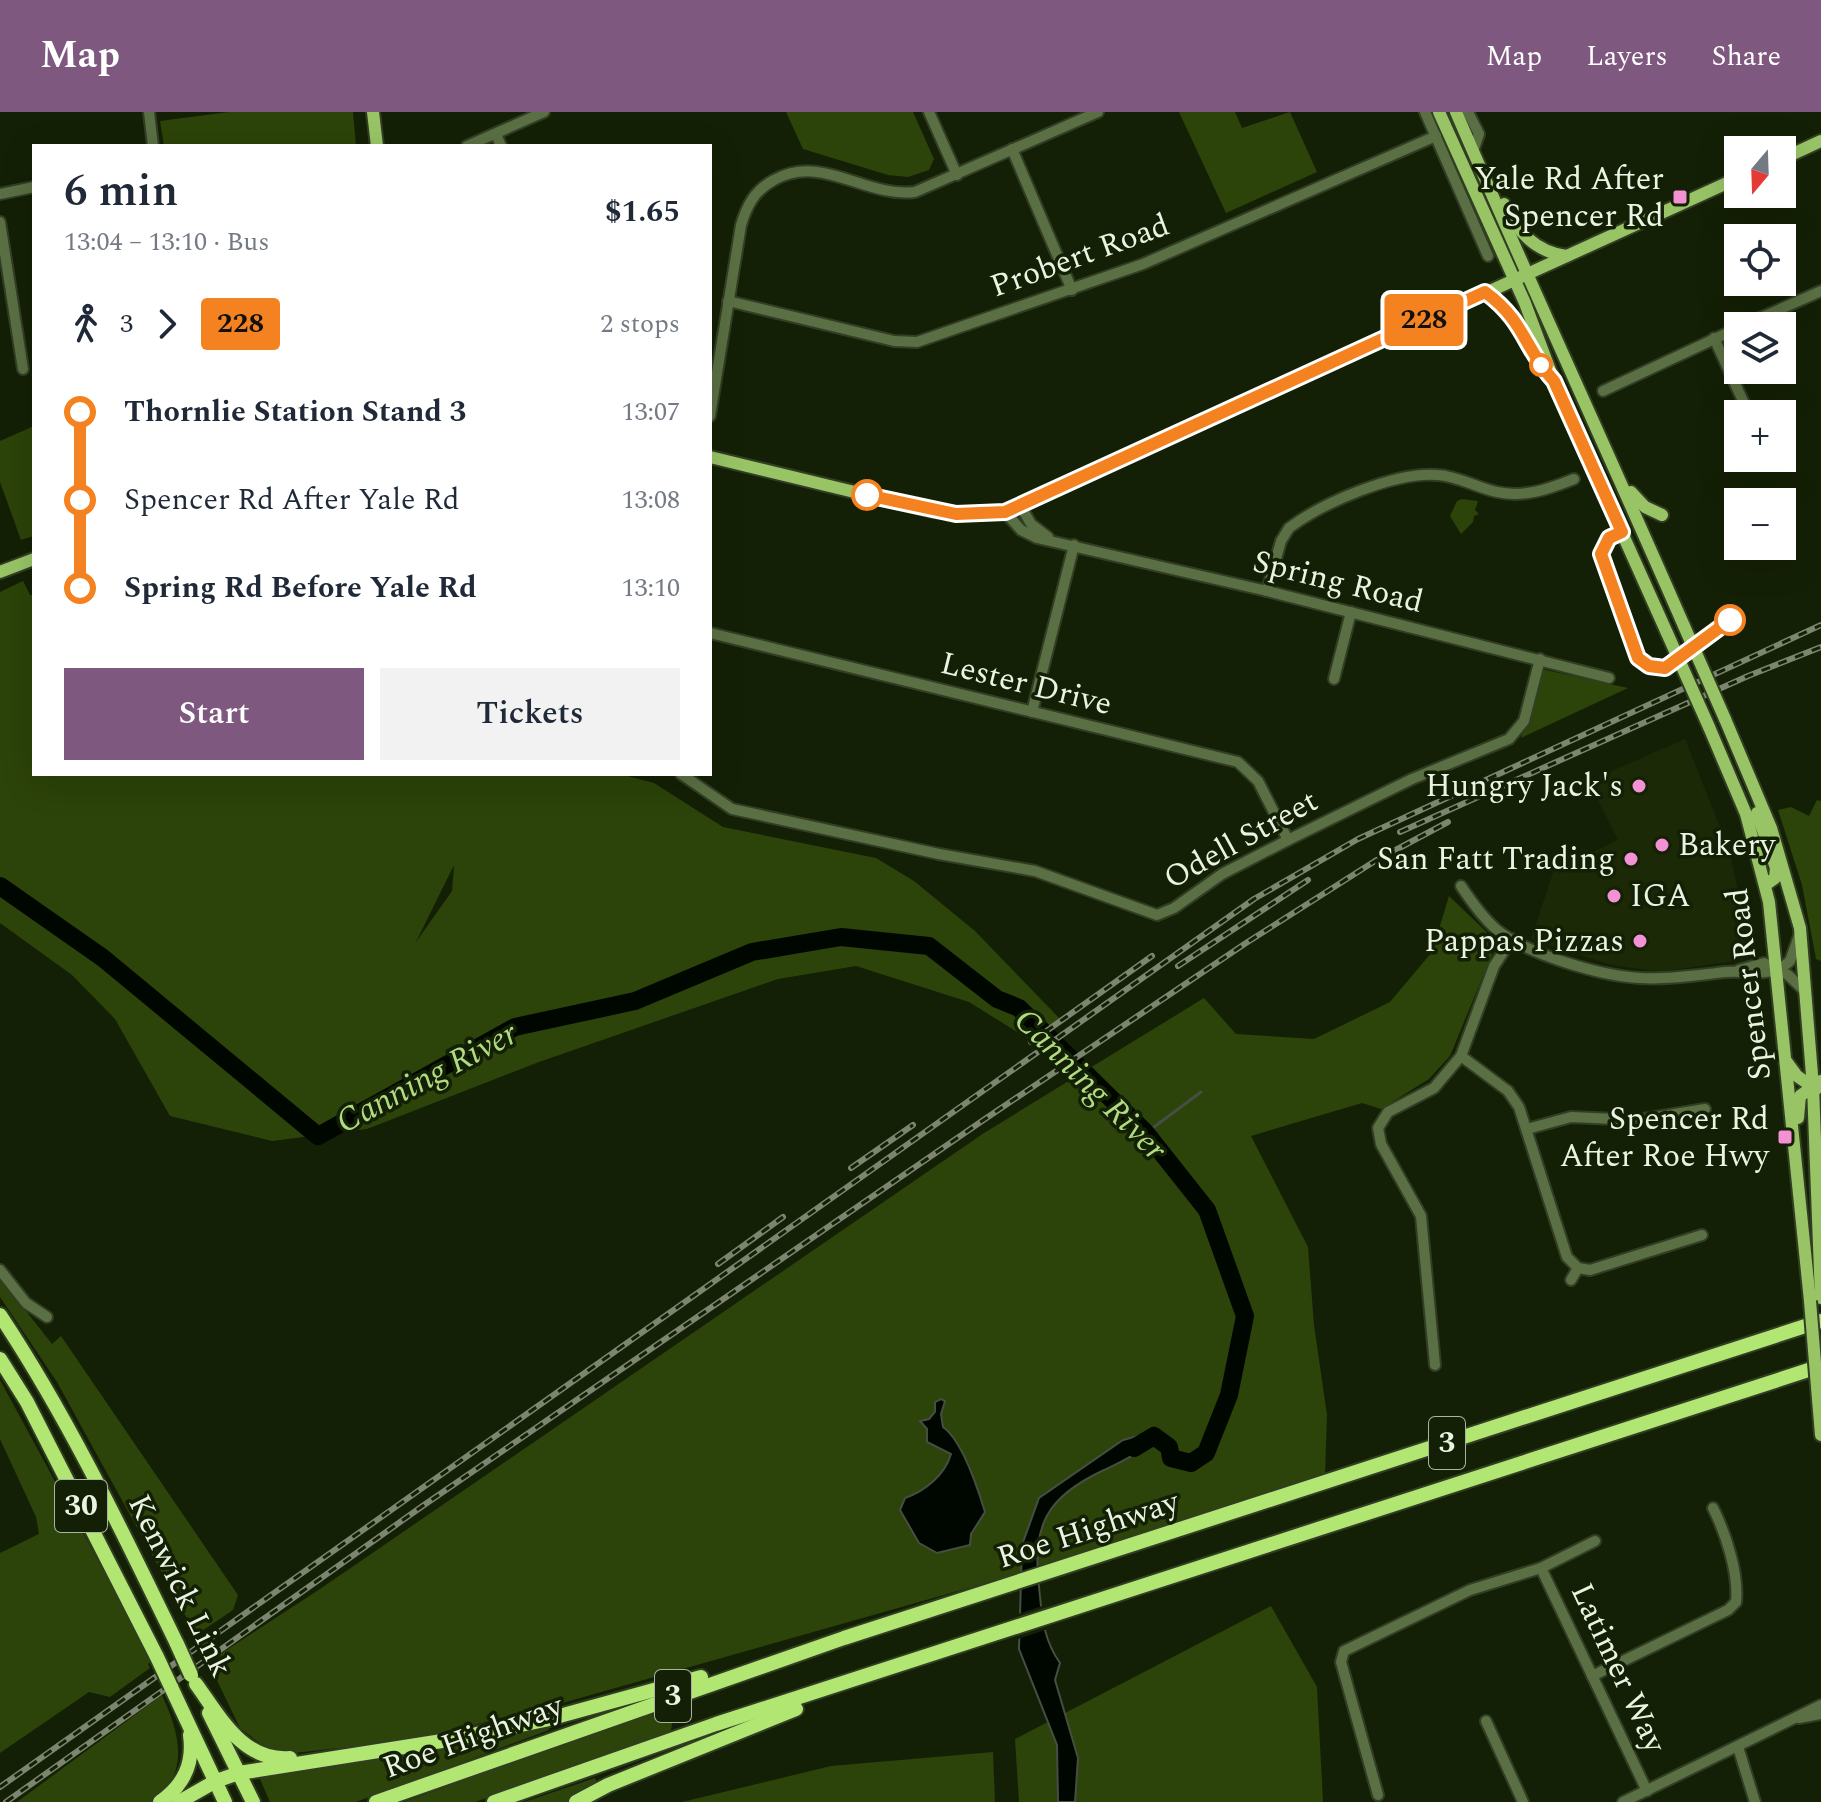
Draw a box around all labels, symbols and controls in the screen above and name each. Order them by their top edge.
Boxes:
text: Map [40,27,120,85]
text: Map [1486,35,1542,78]
text: Layers [1586,35,1668,78]
text: Share [1712,35,1781,78]
north arrow [1724,136,1796,208]
map controls [1724,136,1796,560]
place label: Yale Rd After Spencer Rd [1474,155,1664,241]
text: 6 min [64,158,178,225]
marker: Yale Rd After Spencer Rd [1671,188,1689,206]
text: $1.65 [605,189,680,235]
street label: Probert Road [983,201,1177,311]
text: 13:04 – 13:10 · Bus [64,222,269,262]
button: locate [1724,224,1796,296]
line badge: 228 [1378,294,1470,346]
text: 228 [1400,298,1448,341]
icon: walk [64,302,108,346]
icon: forward [145,302,189,346]
text: 228 [217,302,264,345]
text: 3 [120,304,133,344]
text: 2 stops [600,304,680,344]
button: layers [1724,312,1796,384]
unlabelled marker [1530,354,1552,376]
text: Thornlie Station Stand 3 [124,389,466,435]
text: 13:07 [621,392,680,432]
button: + [1724,400,1796,472]
text: Spencer Rd After Yale Rd [124,477,460,523]
text: 13:08 [621,480,680,520]
unlabelled marker [852,480,882,510]
button: − [1724,488,1796,560]
street label: Spring Road [1248,537,1428,627]
text: Spring Rd Before Yale Rd [124,565,477,611]
text: 13:10 [621,568,680,608]
unlabelled marker [1715,605,1745,635]
street label: Lester Drive [935,639,1117,729]
button: Start [64,668,364,760]
button: Tickets [380,668,680,760]
place label: Hungry Jack's [1425,762,1623,811]
street label: Odell Street [1155,777,1327,903]
marker: Hungry Jack's [1630,777,1648,795]
place label: Bakery [1678,821,1777,870]
place label: San Fatt Trading [1377,835,1615,884]
marker: Bakery [1653,836,1671,854]
marker: San Fatt Trading [1622,850,1640,868]
place label: IGA [1630,872,1690,921]
street label: Spencer Road [1713,885,1785,1083]
marker: IGA [1605,887,1623,905]
place label: Pappas Pizzas [1424,917,1624,966]
marker: Pappas Pizzas [1631,932,1649,950]
water label: Canning River [1001,996,1179,1174]
water label: Canning River [327,1008,527,1148]
place label: Spencer Rd After Roe Hwy [1560,1095,1771,1181]
marker: Spencer Rd After Roe Hwy [1776,1128,1794,1146]
road number: 3 [1429,1417,1465,1469]
street label: Roe Highway [991,1477,1187,1582]
road number: 30 [55,1480,107,1532]
street label: Kenwick Link [115,1486,245,1686]
street label: Latimer Way [1557,1575,1679,1763]
road number: 3 [655,1670,691,1722]
street label: Roe Highway [376,1681,571,1792]

